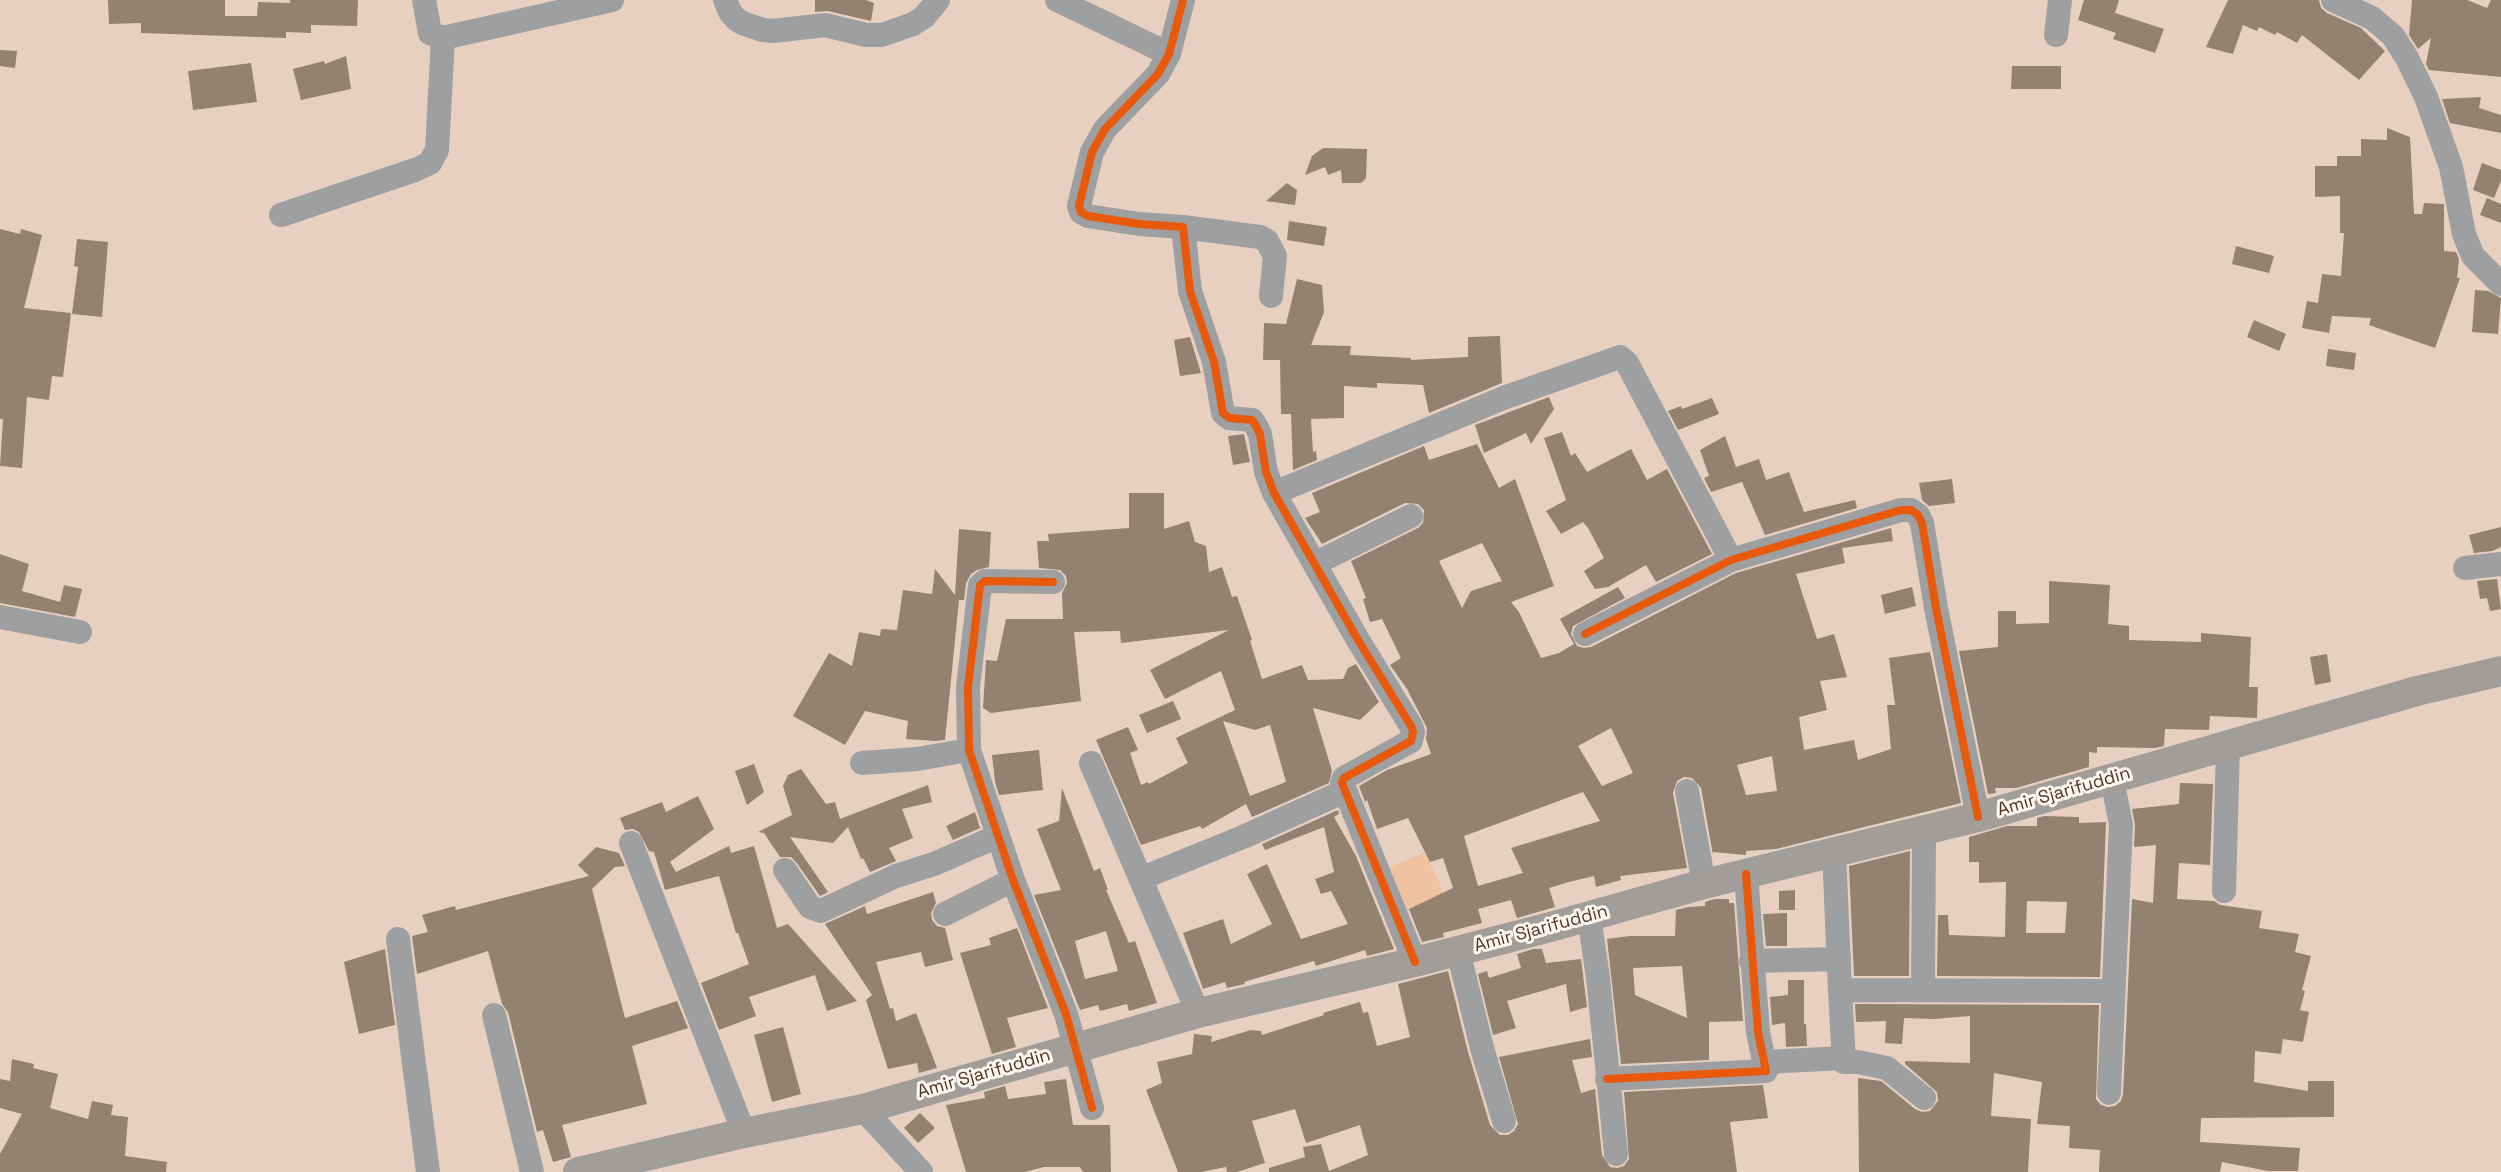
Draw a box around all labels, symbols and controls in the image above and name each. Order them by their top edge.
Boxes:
street label: Amir Sjarifuddin [1995,763,2133,821]
street label: Amir Sjarifuddin [1472,901,1610,957]
street label: Amir Sjarifuddin [915,1045,1053,1103]

